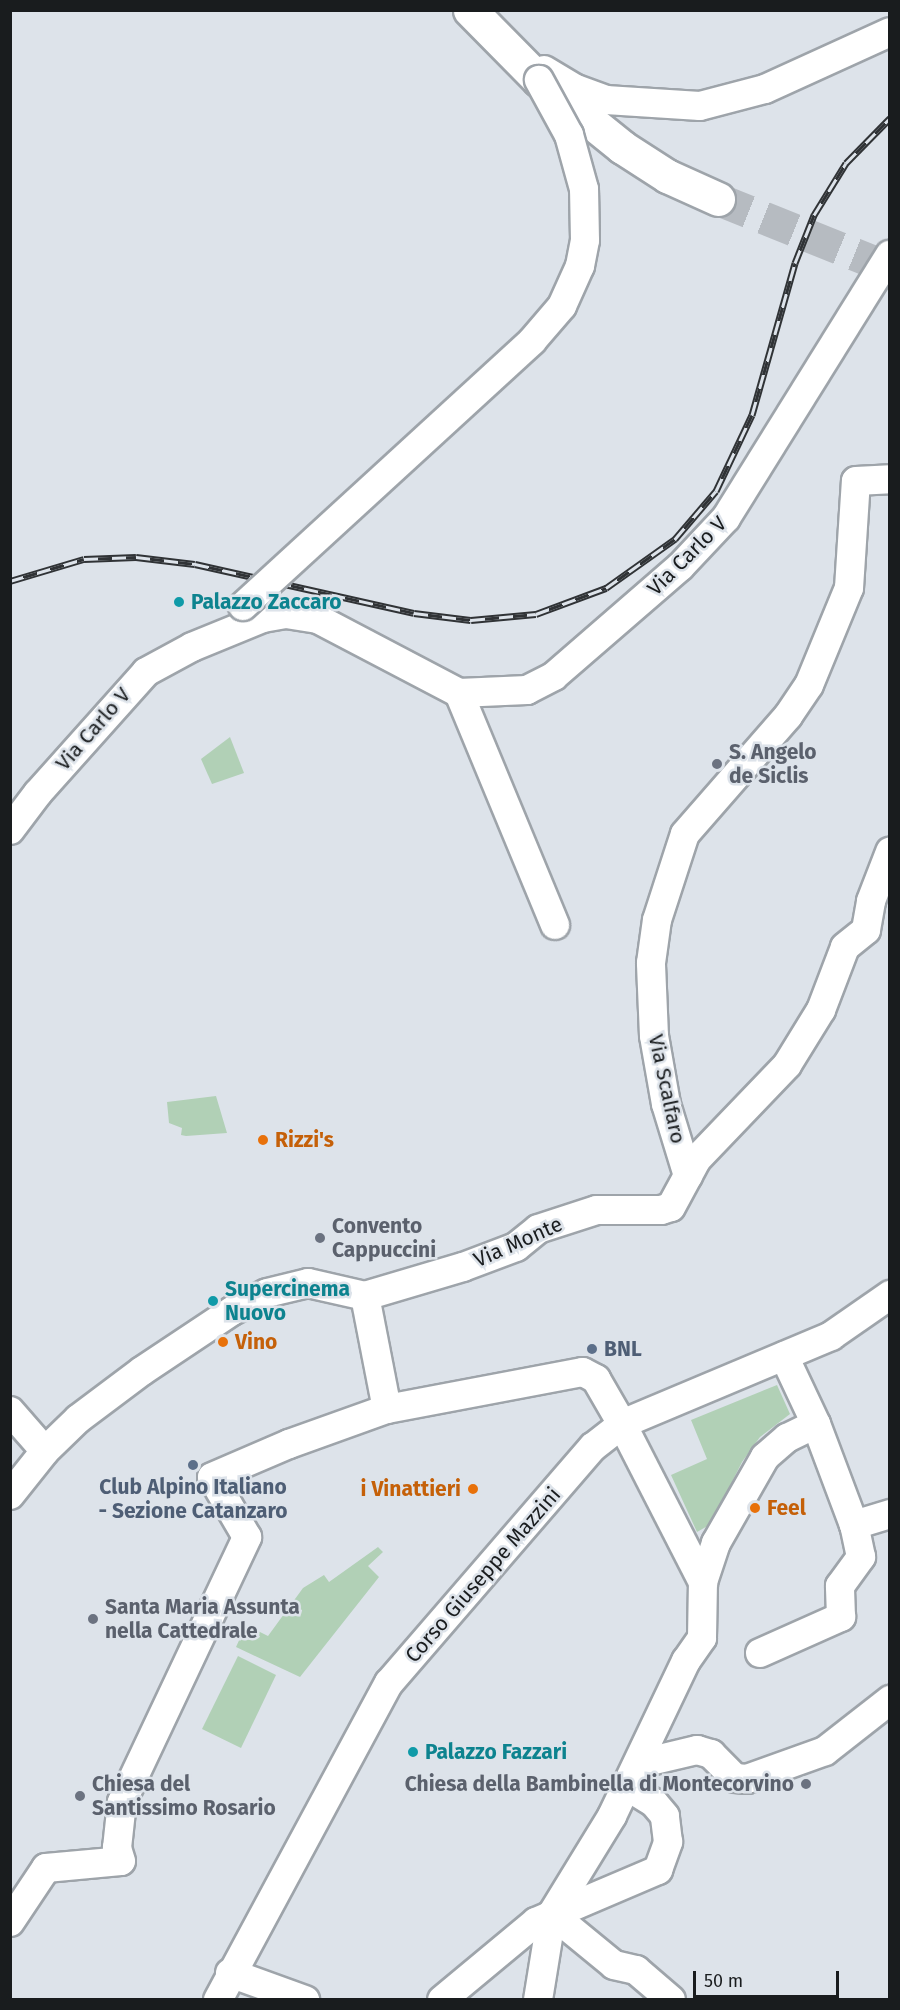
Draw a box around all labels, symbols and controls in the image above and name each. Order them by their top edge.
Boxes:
street label: Via Carlo V [642,511,732,601]
place label: Palazzo Zaccaro [191,589,342,615]
marker: Palazzo Zaccaro [172,595,186,609]
street label: Via Carlo V [50,683,136,775]
place label: S. Angelo de Siclis [729,739,817,789]
marker: S. Angelo de Siclis [710,757,724,771]
street label: Via Scalfaro [643,1032,691,1146]
place label: Rizzi's [275,1127,334,1153]
marker: Rizzi's [256,1133,270,1147]
street label: Via Monte [470,1211,566,1273]
place label: Convento Cappuccini [332,1213,436,1263]
marker: Convento Cappuccini [313,1231,327,1245]
place label: Supercinema Nuovo [225,1276,350,1326]
marker: Supercinema Nuovo [206,1294,220,1308]
place label: Vino [235,1329,277,1355]
marker: Vino [216,1335,230,1349]
place label: BNL [604,1336,642,1362]
marker: BNL [585,1342,599,1356]
marker: Club Alpino Italiano - Sezione Catanzaro [186,1458,200,1472]
place label: Club Alpino Italiano - Sezione Catanzaro [98,1474,288,1524]
place label: i Vinattieri [361,1476,461,1502]
street label: Corso Giuseppe Mazzini [400,1482,566,1668]
marker: i Vinattieri [466,1482,480,1496]
place label: Feel [767,1495,806,1521]
marker: Feel [748,1501,762,1515]
place label: Santa Maria Assunta nella Cattedrale [105,1594,300,1644]
marker: Santa Maria Assunta nella Cattedrale [86,1612,100,1626]
place label: Palazzo Fazzari [425,1739,567,1765]
marker: Palazzo Fazzari [406,1745,420,1759]
place label: Chiesa del Santissimo Rosario [92,1771,276,1821]
place label: Chiesa della Bambinella di Montecorvino [405,1771,794,1797]
marker: Chiesa della Bambinella di Montecorvino [799,1777,813,1791]
marker: Chiesa del Santissimo Rosario [73,1789,87,1803]
scale bar [696,1959,842,1997]
text: 50 m [704,1970,743,1992]

